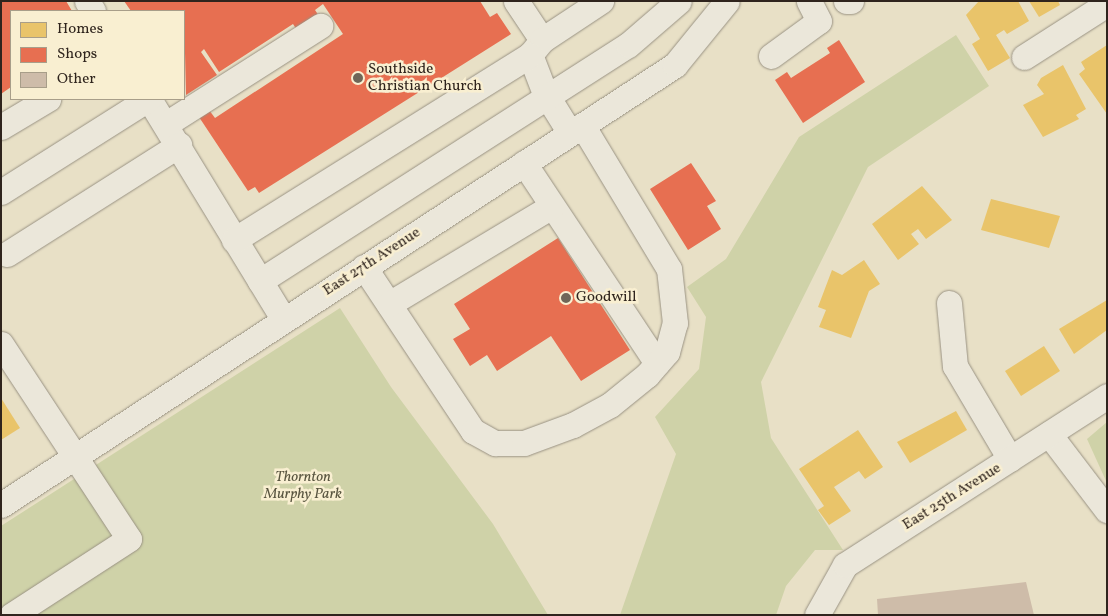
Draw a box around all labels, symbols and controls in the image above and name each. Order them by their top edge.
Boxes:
legend [10,10,185,100]
text: Homes [57,19,103,40]
text: Shops [57,44,97,65]
place label: Southside Christian Church [368,60,482,95]
text: Other [57,69,96,90]
marker: Southside Christian Church [352,72,364,84]
street label: East 27th Avenue [320,224,424,300]
place label: Goodwill [576,289,636,307]
marker: Goodwill [560,292,572,304]
street label: East 25th Avenue [899,460,1005,534]
park label: Thornton Murphy Park [264,468,342,503]

